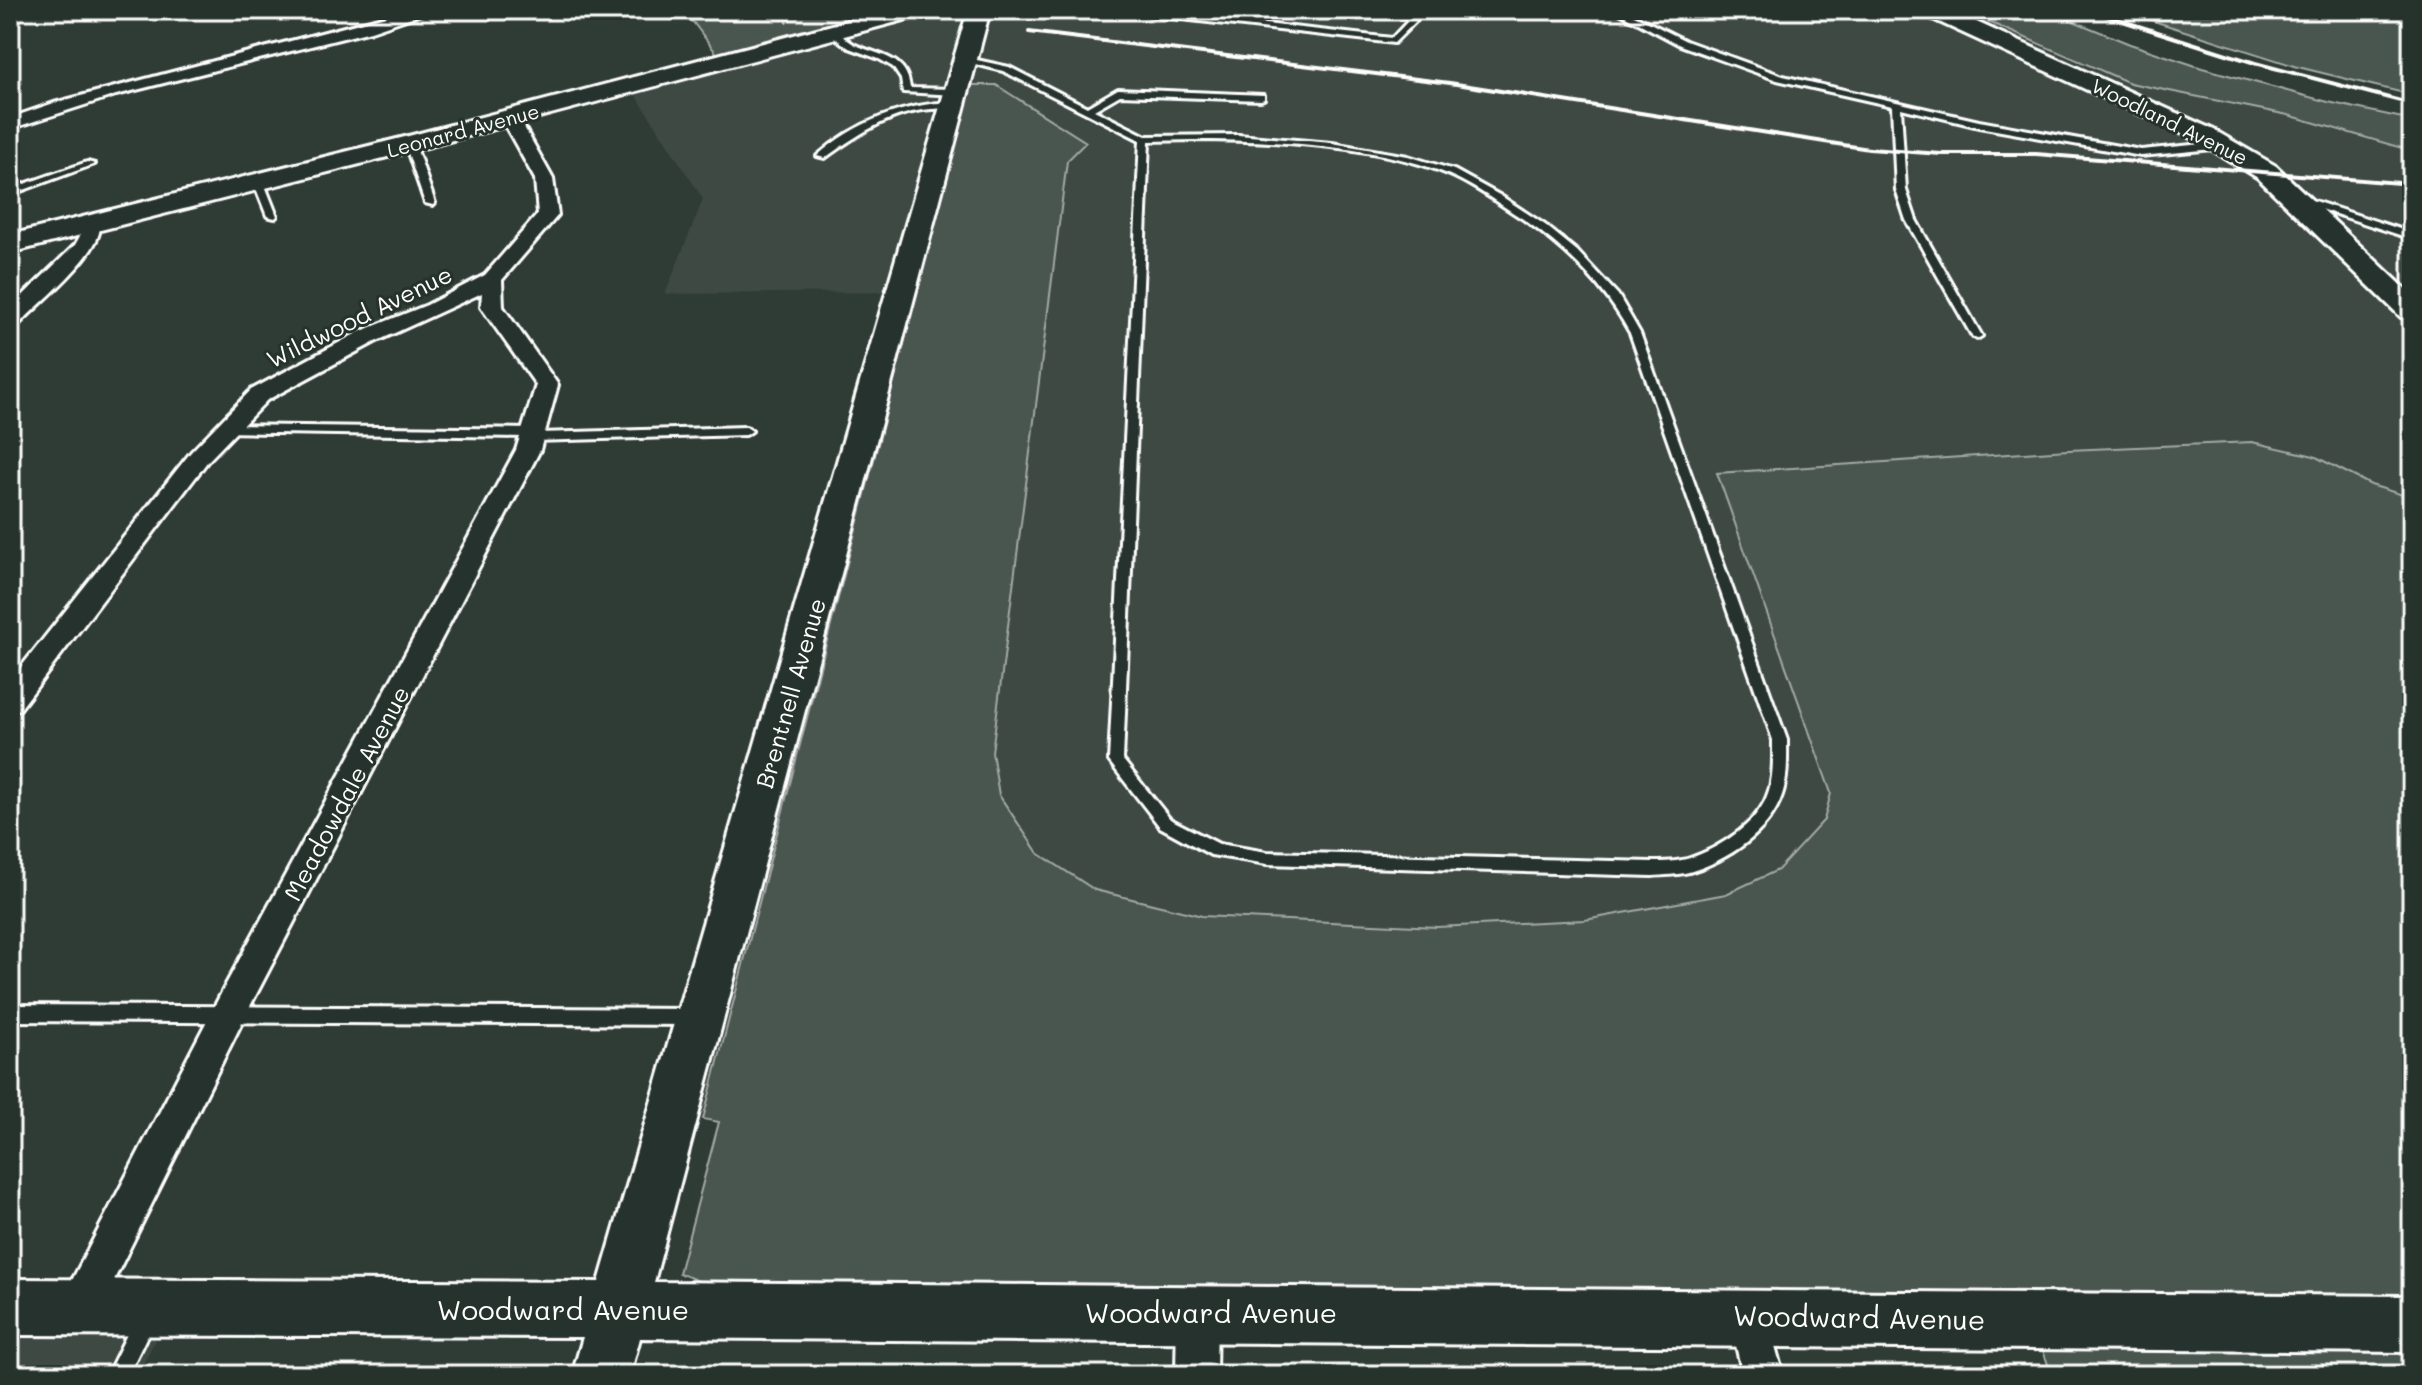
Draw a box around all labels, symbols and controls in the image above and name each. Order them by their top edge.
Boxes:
street label: Woodland Avenue [2088,72,2252,170]
street label: Leonard Avenue [384,97,542,163]
street label: Wildwood Avenue [261,258,457,374]
street label: Brentnell Avenue [748,594,832,792]
street label: Meadowdale Avenue [276,680,416,906]
street label: Woodward Avenue [437,1291,689,1327]
street label: Woodward Avenue [1085,1294,1337,1330]
street label: Woodward Avenue [1733,1297,1985,1337]

